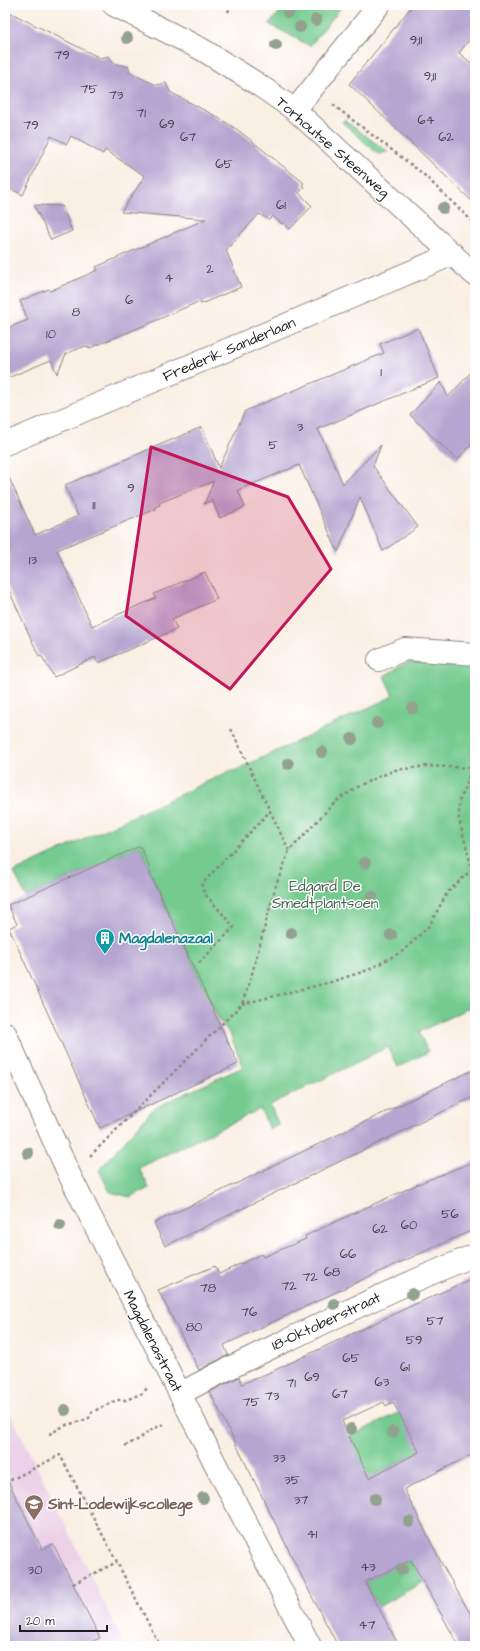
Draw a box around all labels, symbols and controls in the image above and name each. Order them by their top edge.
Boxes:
house number: 9;11 [410,31,423,49]
house number: 79 [54,46,70,64]
house number: 9;11 [424,67,437,85]
house number: 75 [80,80,98,98]
house number: 73 [109,86,124,104]
street label: Torhoutse Steenweg [271,92,394,204]
house number: 71 [136,104,146,122]
house number: 64 [418,111,435,129]
house number: 69 [159,115,175,133]
house number: 79 [23,116,39,134]
house number: 67 [180,128,196,146]
house number: 62 [438,128,454,146]
house number: 65 [215,155,233,173]
house number: 61 [276,196,286,214]
house number: 2 [206,260,214,278]
house number: 4 [165,269,174,287]
house number: 6 [125,291,133,309]
house number: 8 [72,303,81,321]
street label: Frederik Sanderlaan [160,312,299,387]
house number: 10 [46,325,56,343]
house number: 1 [380,363,382,381]
house number: 3 [297,418,304,436]
house number: 5 [268,436,278,454]
house number: 9 [127,479,135,497]
house number: 11 [92,496,96,514]
house number: 13 [29,551,38,569]
park label: Edgard De Smedtplantsoen [272,876,379,914]
building icon: Magdalenazaal [94,927,116,955]
place label: Magdalenazaal [119,928,213,951]
house number: 56 [441,1205,459,1223]
house number: 60 [401,1216,417,1234]
house number: 62 [372,1220,388,1238]
house number: 66 [340,1245,356,1263]
house number: 68 [324,1263,341,1281]
house number: 72 [302,1268,318,1286]
house number: 72 [281,1277,297,1295]
house number: 78 [200,1279,217,1297]
street label: Magdalenastraat [117,1287,187,1396]
street label: 18-Oktoberstraat [268,1287,384,1356]
house number: 76 [241,1303,257,1321]
house number: 57 [426,1312,444,1330]
house number: 80 [186,1318,202,1336]
house number: 59 [406,1331,422,1349]
house number: 65 [342,1349,360,1367]
house number: 61 [400,1358,410,1376]
house number: 69 [304,1368,320,1386]
house number: 63 [375,1373,390,1391]
house number: 71 [286,1374,296,1392]
house number: 67 [332,1385,348,1403]
house number: 73 [265,1387,280,1405]
house number: 75 [242,1393,260,1411]
house number: 33 [272,1449,286,1467]
house number: 35 [284,1471,300,1489]
house number: 37 [294,1491,308,1509]
school or university icon: Sint-Lodewijkscollege [23,1493,45,1521]
place label: Sint-Lodewijkscollege [47,1494,193,1517]
house number: 41 [307,1525,318,1543]
house number: 43 [360,1558,376,1576]
house number: 30 [28,1561,42,1579]
scale bar [20,1607,107,1633]
text: 20 m [26,1613,55,1630]
house number: 47 [359,1616,375,1634]

